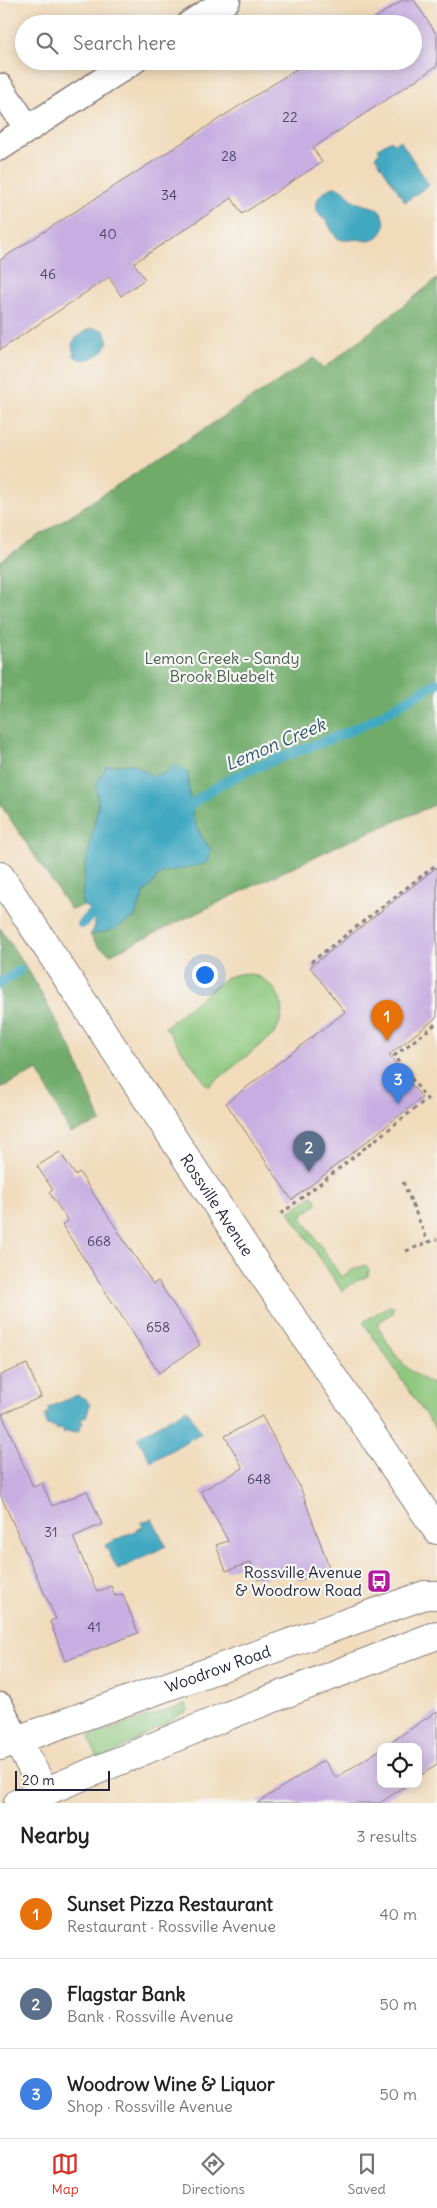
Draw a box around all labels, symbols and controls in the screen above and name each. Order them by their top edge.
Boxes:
search box [15,15,422,70]
icon: search [33,29,61,57]
text: Search here [73,31,176,55]
house number: 22 [282,108,298,126]
house number: 28 [221,147,237,165]
house number: 34 [161,186,177,204]
house number: 40 [99,225,117,243]
house number: 46 [40,265,56,283]
park label: Lemon Creek - Sandy Brook Bluebelt [144,648,300,686]
water label: Lemon Creek [221,712,330,775]
your location [192,962,218,988]
pin: 1 [371,1000,403,1041]
pin: 3 [382,1063,414,1104]
pin: 2 [293,1131,325,1172]
street label: Rossville Avenue [176,1150,258,1260]
house number: 668 [87,1232,111,1250]
house number: 658 [146,1318,170,1336]
house number: 648 [247,1470,271,1488]
house number: 31 [44,1523,58,1541]
place label: Rossville Avenue & Woodrow Road [235,1562,362,1600]
bus stop icon: Rossville Avenue & Woodrow Road [366,1568,392,1594]
house number: 41 [87,1618,101,1636]
street label: Woodrow Road [162,1641,273,1697]
map controls [377,1743,422,1788]
button: locate [377,1743,422,1788]
scale bar [15,1768,110,1791]
text: 20 m [22,1771,55,1789]
text: Nearby [20,1822,90,1849]
text: 3 results [357,1826,417,1846]
text: Sunset Pizza Restaurant [67,1892,273,1916]
text: 1 [33,1904,39,1924]
text: 40 m [379,1904,417,1924]
text: Restaurant · Rossville Avenue [67,1916,276,1936]
text: Flagstar Bank [67,1982,186,2006]
text: 2 [32,1994,40,2014]
text: 50 m [379,1994,417,2014]
text: Bank · Rossville Avenue [67,2006,233,2026]
text: Woodrow Wine & Liquor [67,2072,275,2096]
text: 3 [31,2084,41,2104]
text: 50 m [379,2084,417,2104]
text: Shop · Rossville Avenue [67,2096,233,2116]
tab: Map [51,2150,79,2198]
tab: Directions [182,2150,245,2198]
tab: Saved [347,2150,386,2198]

